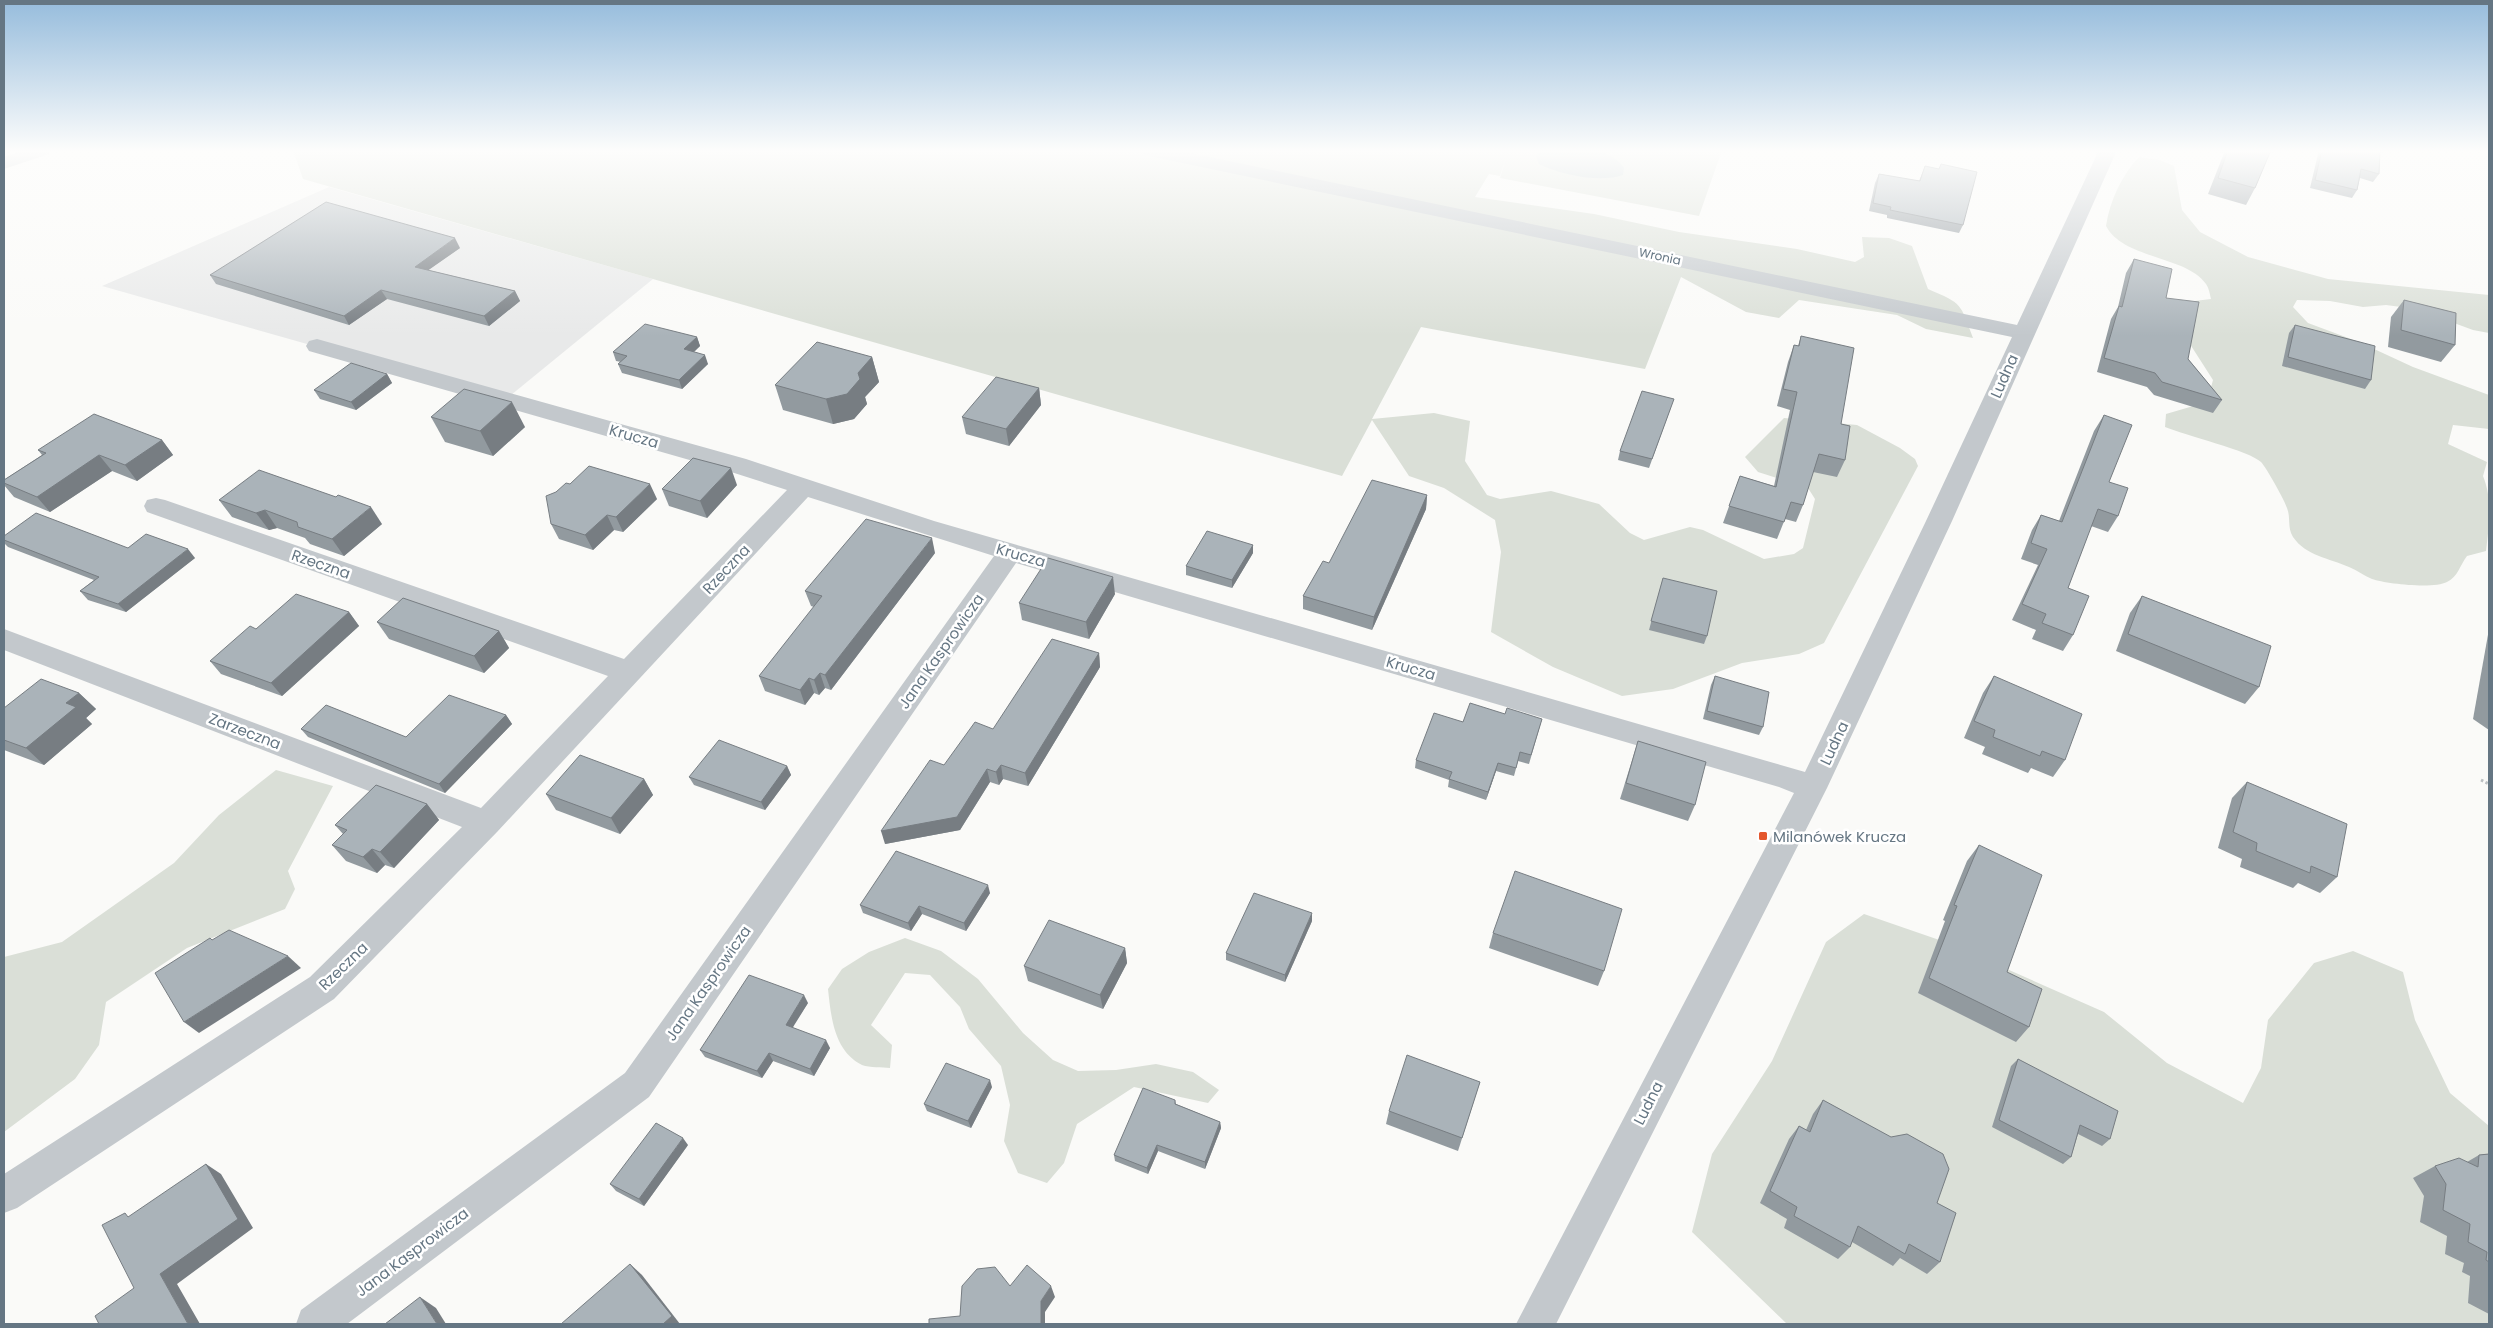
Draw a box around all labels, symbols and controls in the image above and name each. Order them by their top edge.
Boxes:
street label: Wronia [1637,243,1683,269]
street label: Ludna [1985,351,2023,401]
street label: Krucza [607,419,661,453]
street label: Krucza [994,538,1048,572]
street label: Rzeczna [698,540,754,598]
street label: Rzeczna [289,544,353,584]
street label: Jana Kasprowicza [893,589,989,713]
street label: Krucza [1384,651,1438,685]
street label: Zarzeczna [206,708,284,754]
street label: Ludna [1815,718,1853,768]
place label: Milanówek Krucza [1773,826,1906,847]
marker: Milanówek Krucza [1757,830,1769,842]
street label: Jana Kasprowicza [660,921,756,1045]
street label: Rzeczna [314,937,372,995]
street label: Ludna [1628,1078,1668,1128]
street label: Jana Kasprowicza [351,1203,473,1301]

